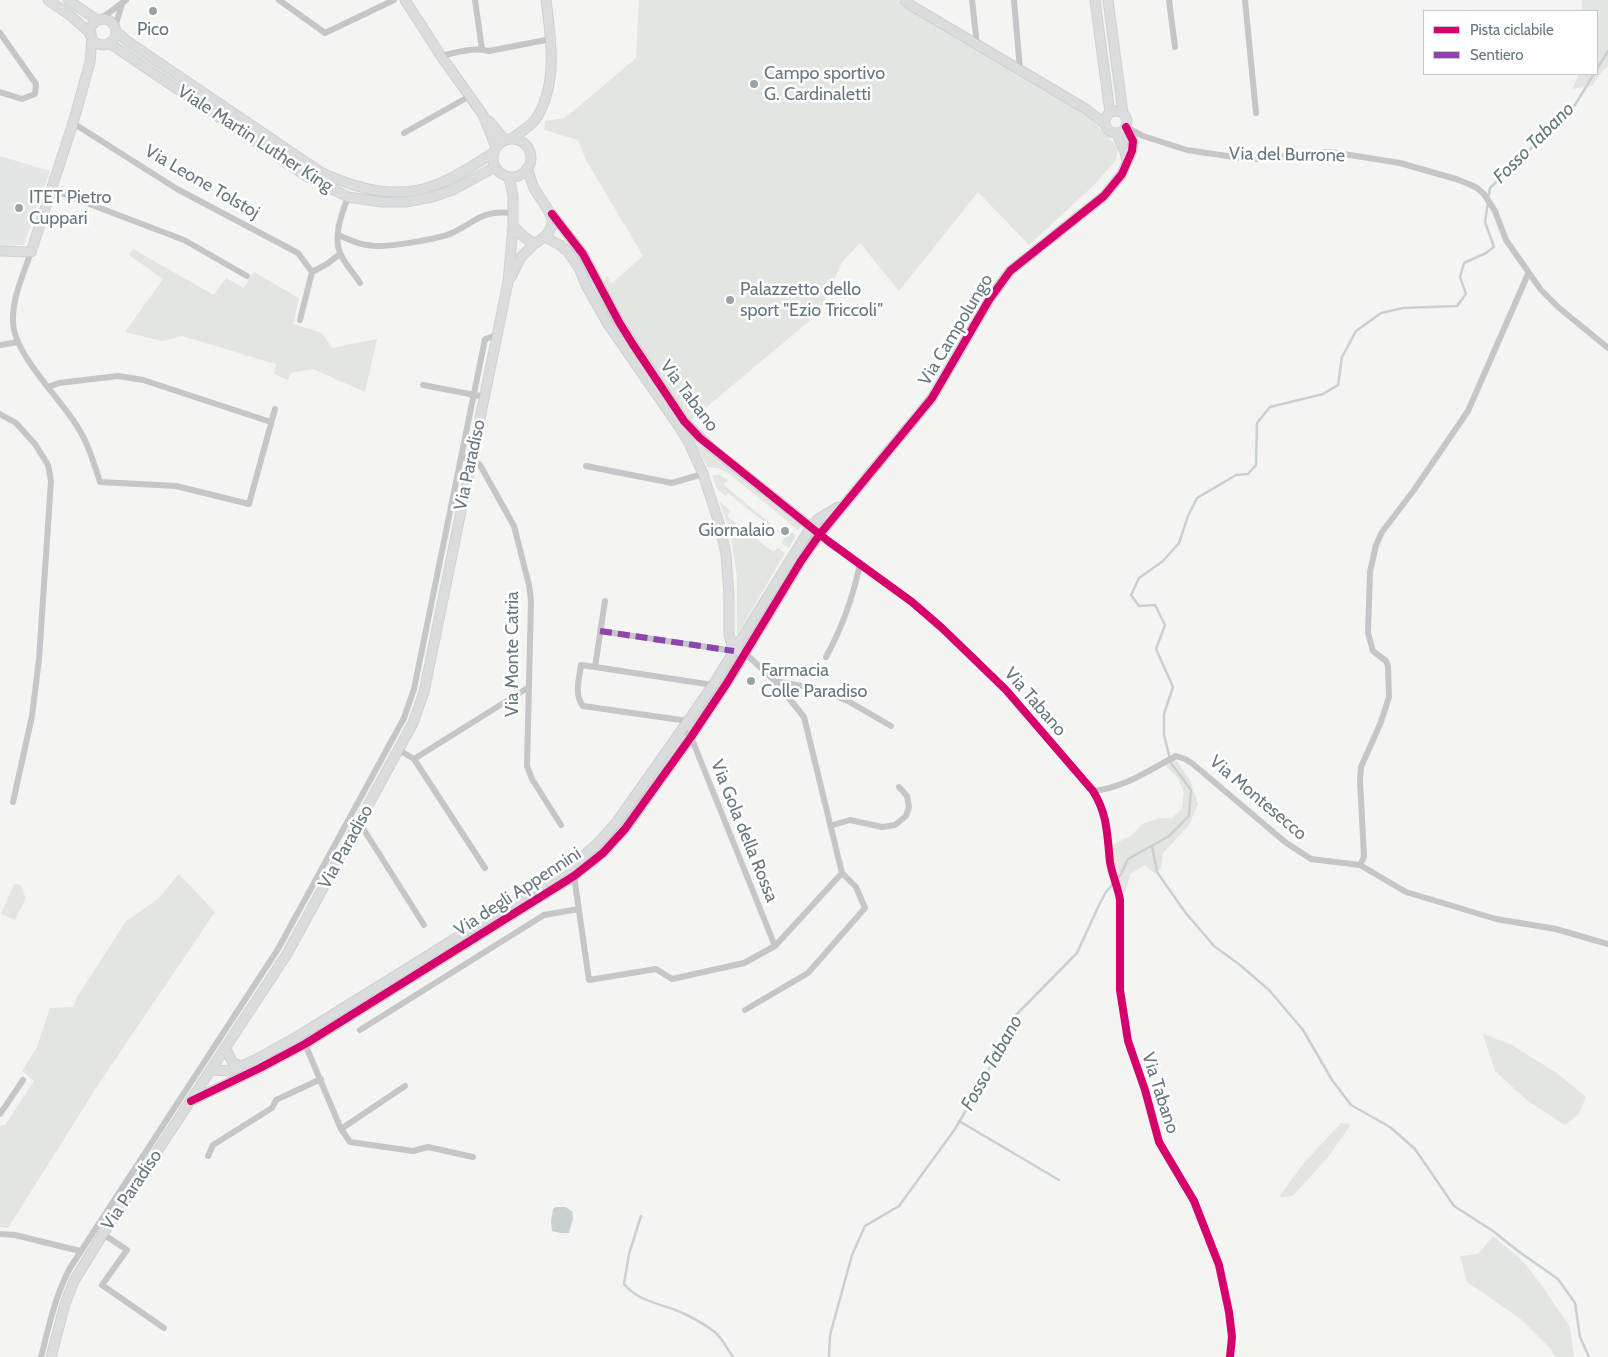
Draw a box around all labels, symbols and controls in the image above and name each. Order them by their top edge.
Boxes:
marker: Pico [147,5,159,17]
legend [1423,10,1598,75]
place label: Pico [137,19,169,41]
text: Pista ciclabile [1470,21,1554,39]
text: Sentiero [1470,46,1523,64]
place label: Campo sportivo G. Cardinaletti [764,63,885,106]
marker: Campo sportivo G. Cardinaletti [748,78,760,90]
street label: Viale Martin Luther King [173,81,337,197]
water label: Fosso Tabano [1489,98,1579,188]
street label: Via Leone Tolstoj [141,140,263,224]
street label: Via del Burrone [1229,143,1345,167]
place label: ITET Pietro Cuppari [29,187,111,230]
marker: ITET Pietro Cuppari [13,202,25,214]
street label: Via Campolungo [914,270,998,390]
place label: Palazzetto dello sport "Ezio Triccoli" [740,279,883,322]
marker: Palazzetto dello sport "Ezio Triccoli" [724,294,736,306]
street label: Via Tabano [655,356,723,436]
street label: Via Paradiso [450,418,490,512]
place label: Giornalaio [698,520,775,542]
marker: Giornalaio [779,525,791,537]
street label: Via Monte Catria [502,591,524,717]
place label: Farmacia Colle Paradiso [761,660,867,702]
street label: Via Tabano [999,663,1071,741]
marker: Farmacia Colle Paradiso [745,675,757,687]
street label: Via Montesecco [1205,751,1311,845]
street label: Via Gola della Rossa [706,757,782,905]
street label: Via Paradiso [314,801,378,893]
street label: Via degli Appennini [451,843,585,941]
water label: Fosso Tabano [957,1011,1027,1115]
street label: Via Tabano [1137,1050,1183,1136]
street label: Via Paradiso [97,1146,167,1234]

